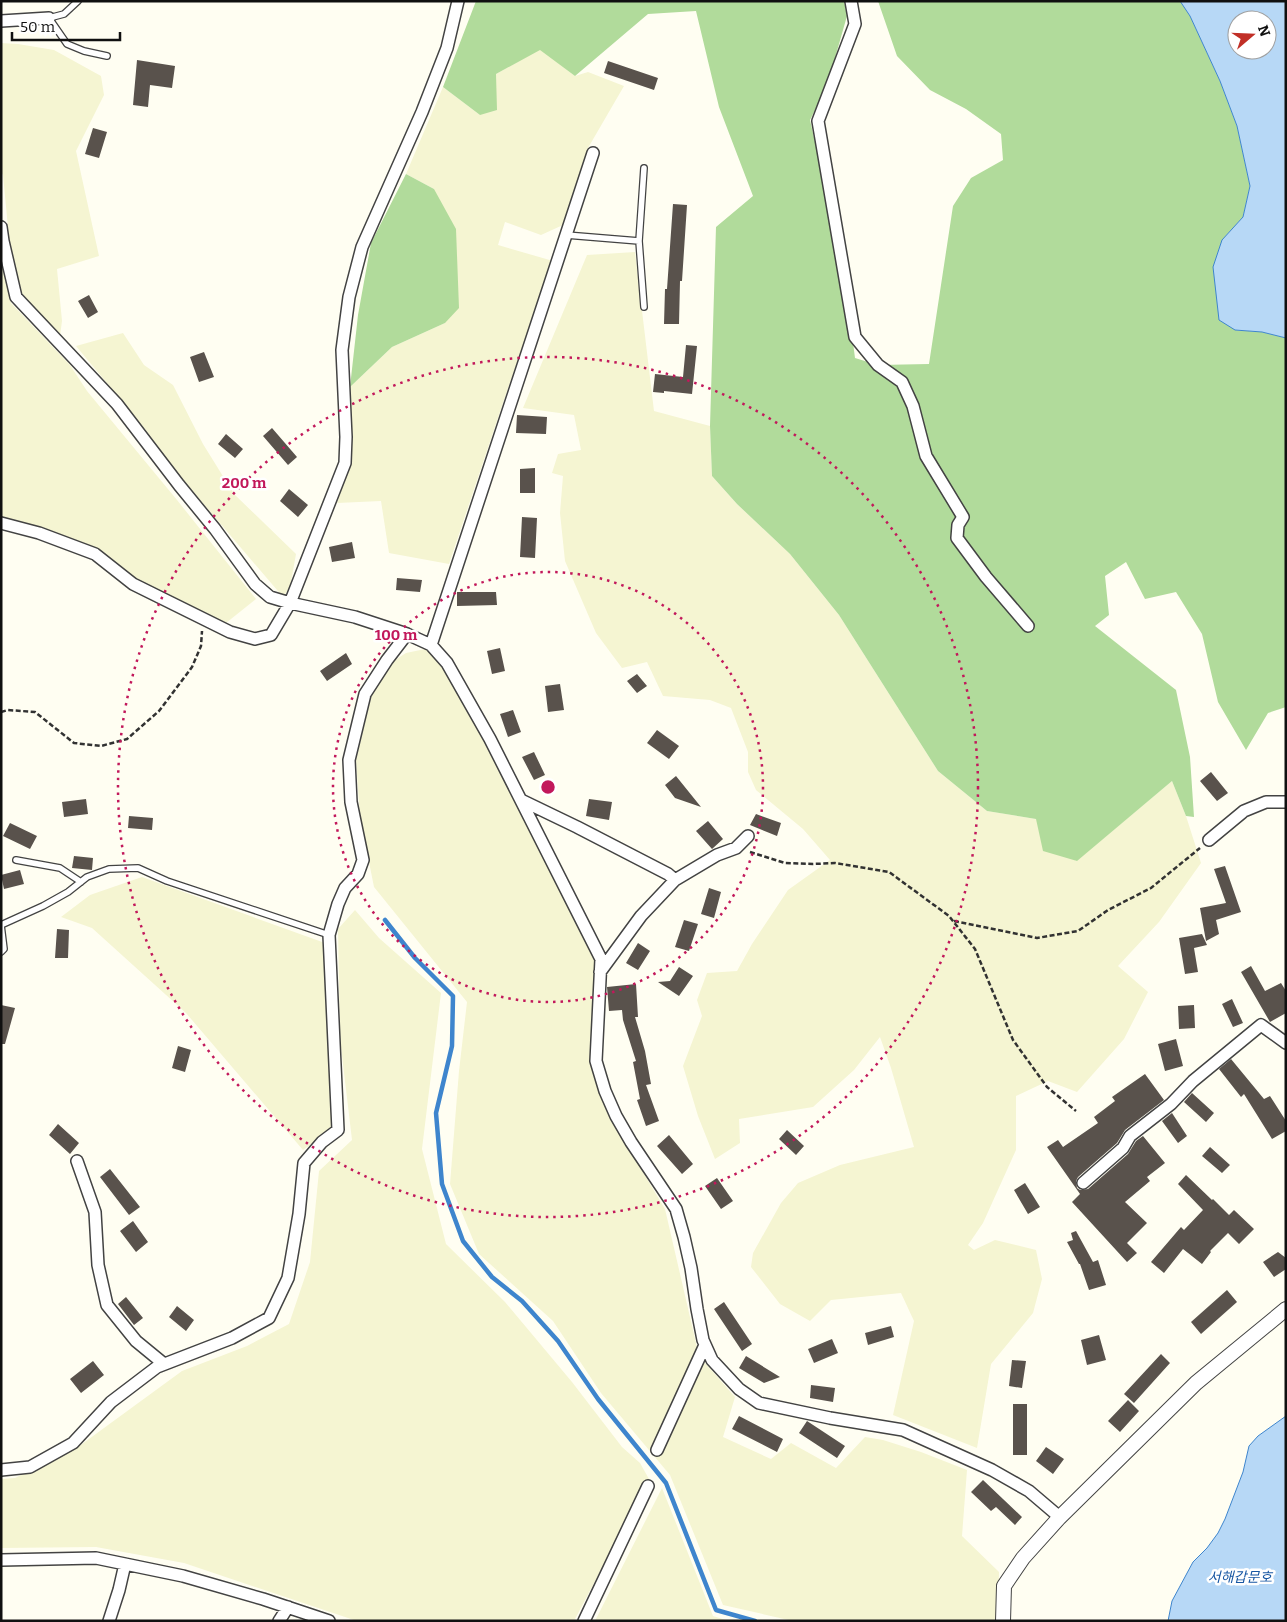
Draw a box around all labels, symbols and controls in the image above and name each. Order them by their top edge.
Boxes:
scale bar [12,10,120,42]
north arrow [1227,10,1277,60]
text: 50 m [20,18,56,36]
text: N [1254,23,1274,39]
text: 200 m [222,474,267,492]
text: 100 m [375,626,418,644]
centre of rings [539,778,557,796]
water label: 서해갑문호 [1208,1569,1273,1586]

